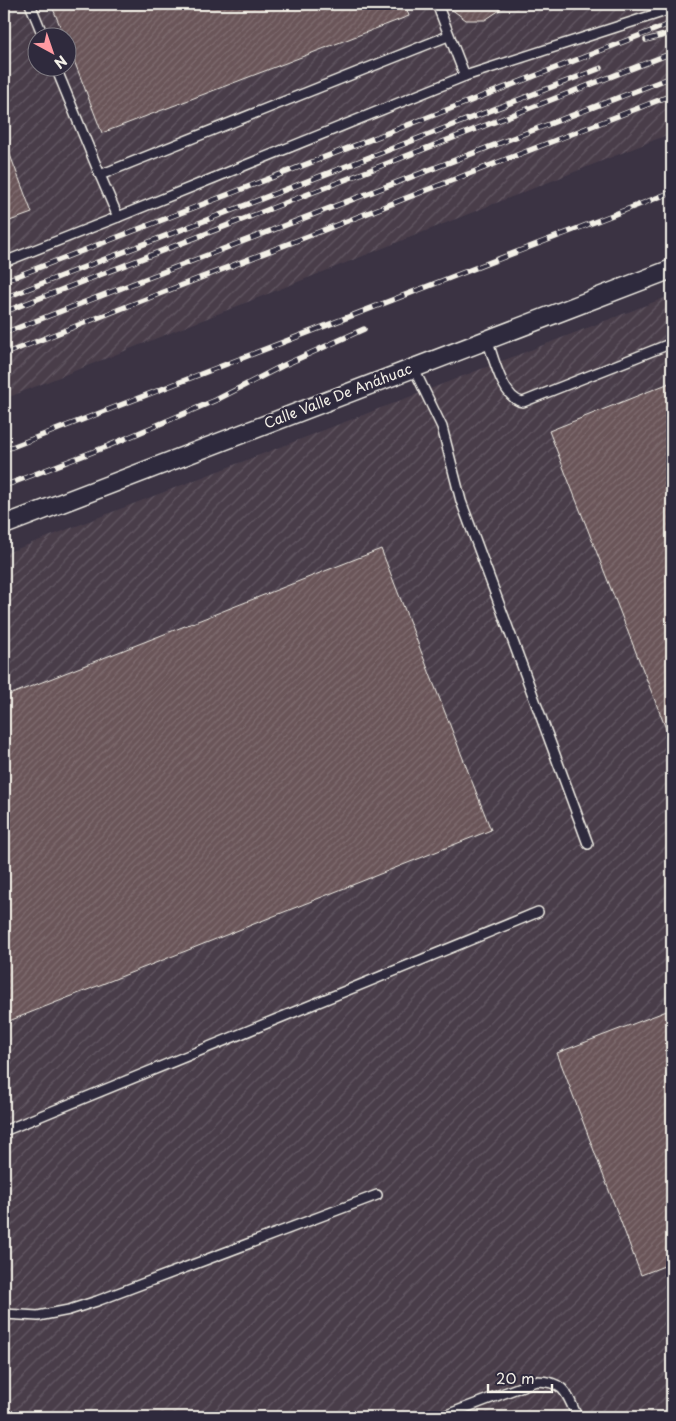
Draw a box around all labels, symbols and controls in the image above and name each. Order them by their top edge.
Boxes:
north arrow [28,28,78,78]
text: N [50,51,72,74]
street label: Calle Valle De Anáhuac [261,358,415,433]
scale bar [488,1361,552,1393]
text: 20 m [496,1366,535,1389]

